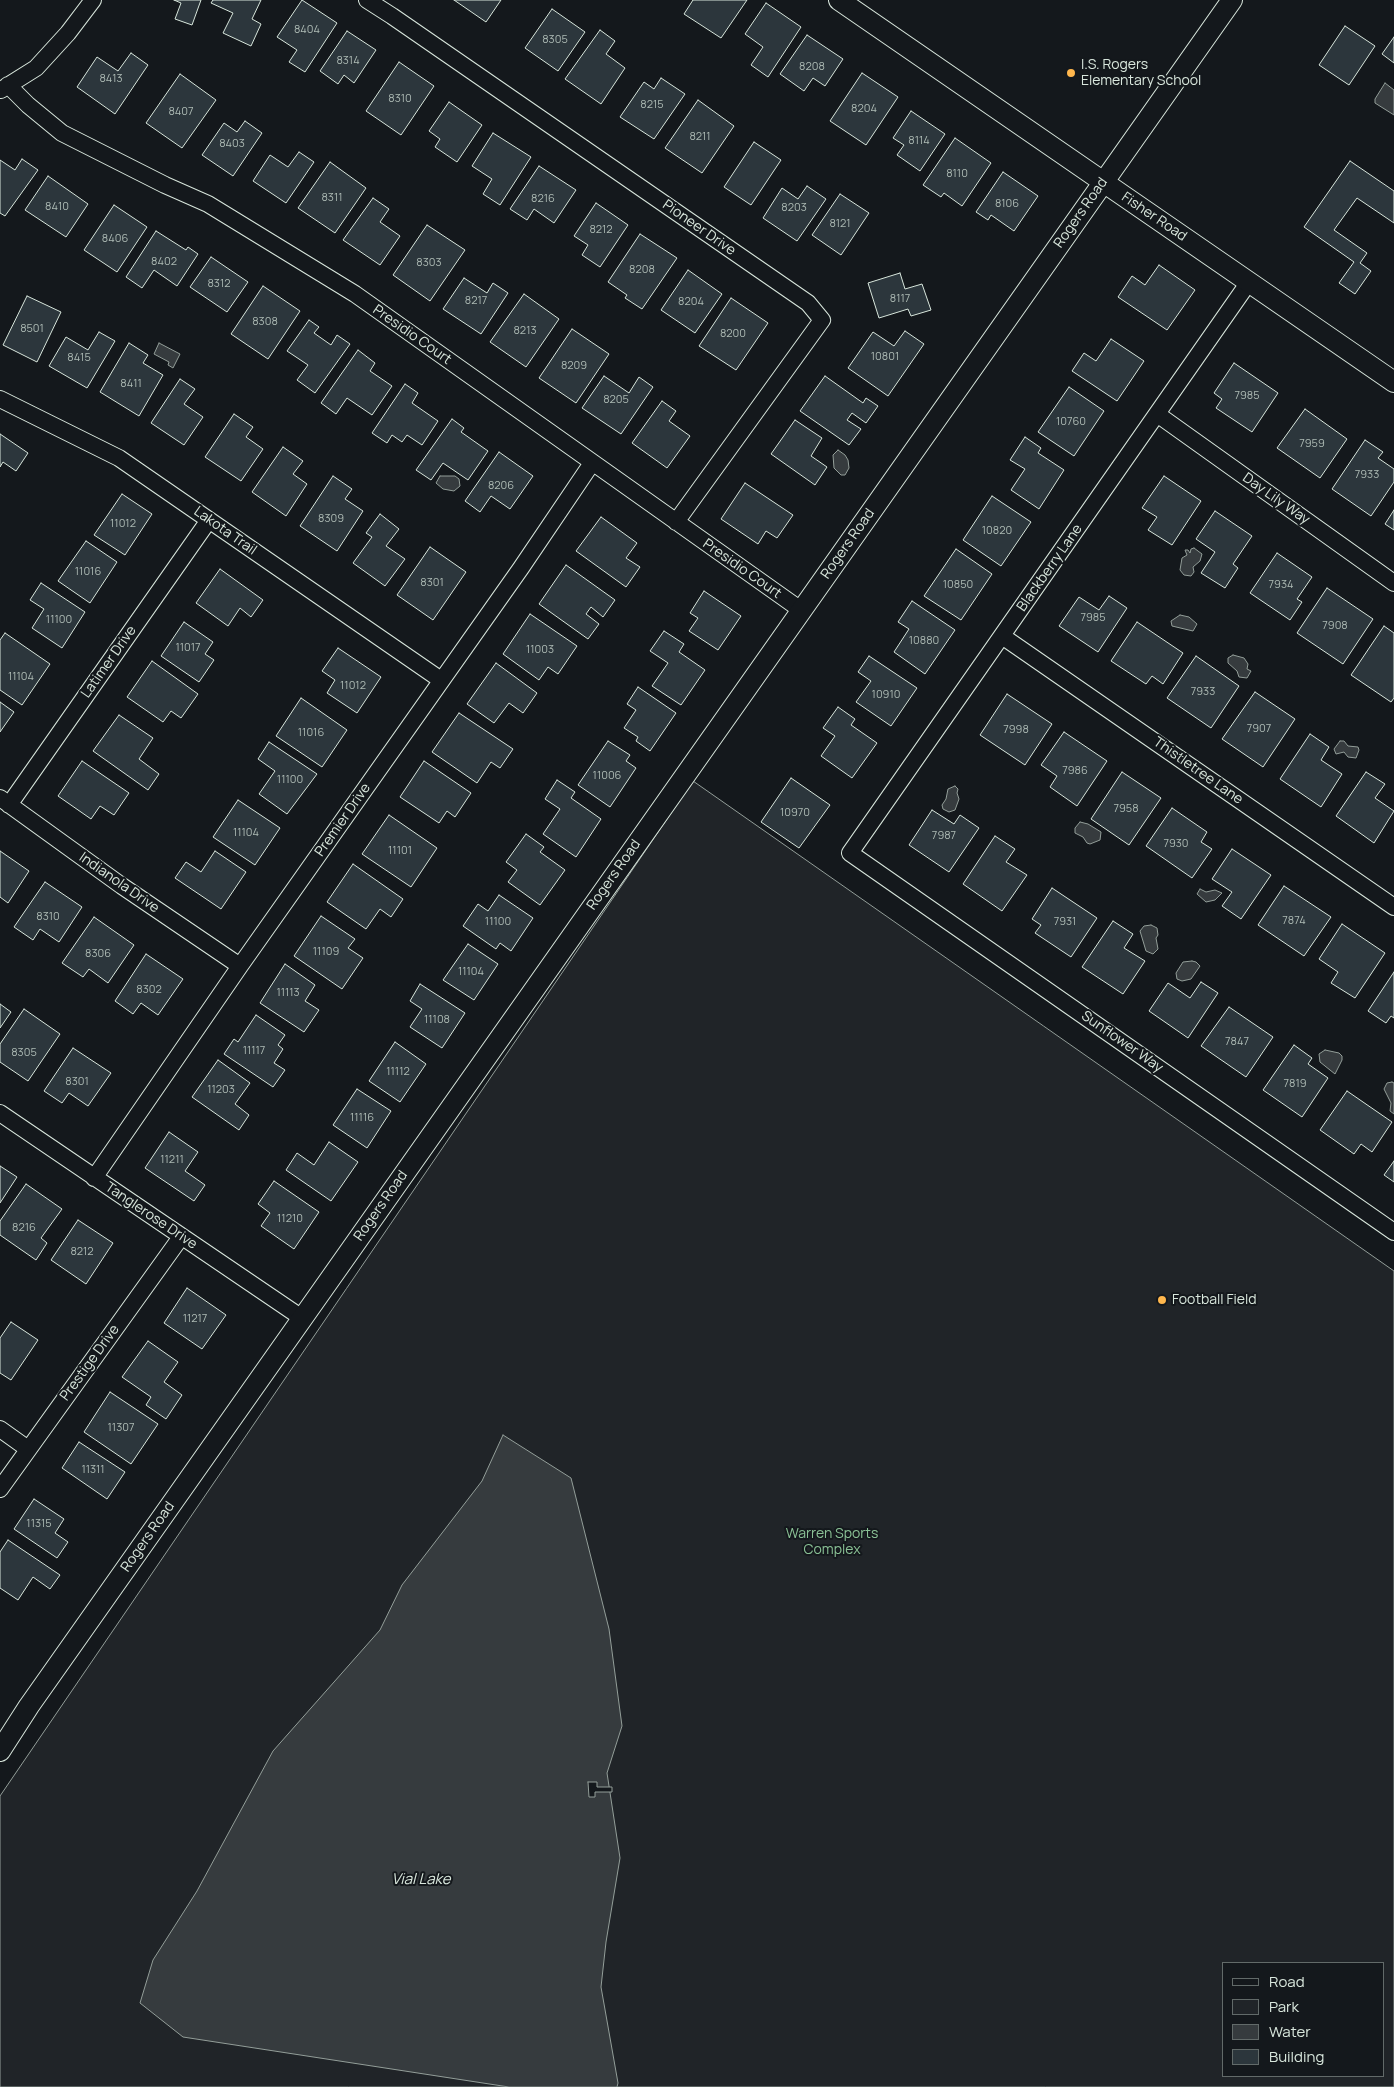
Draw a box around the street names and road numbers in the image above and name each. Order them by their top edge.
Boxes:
street label: Rogers Road [1051,175,1111,251]
street label: Fisher Road [1118,189,1190,245]
street label: Pioneer Drive [659,197,739,259]
street label: Presidio Court [369,302,455,368]
street label: Day Lily Way [1239,470,1313,528]
street label: Lakota Trail [190,503,260,559]
street label: Rogers Road [818,506,878,582]
street label: Blackberry Lane [1014,521,1086,615]
street label: Presidio Court [699,536,785,602]
street label: Latimer Drive [78,623,140,701]
street label: Thistletree Lane [1150,734,1246,808]
street label: Premier Drive [312,780,374,860]
street label: Rogers Road [584,837,644,913]
street label: Indianola Drive [76,849,162,917]
street label: Sunflower Way [1078,1008,1166,1076]
street label: Rogers Road [351,1168,411,1244]
street label: Tanglerose Drive [102,1179,200,1253]
street label: Prestige Drive [57,1322,123,1404]
street label: Rogers Road [118,1499,178,1575]

